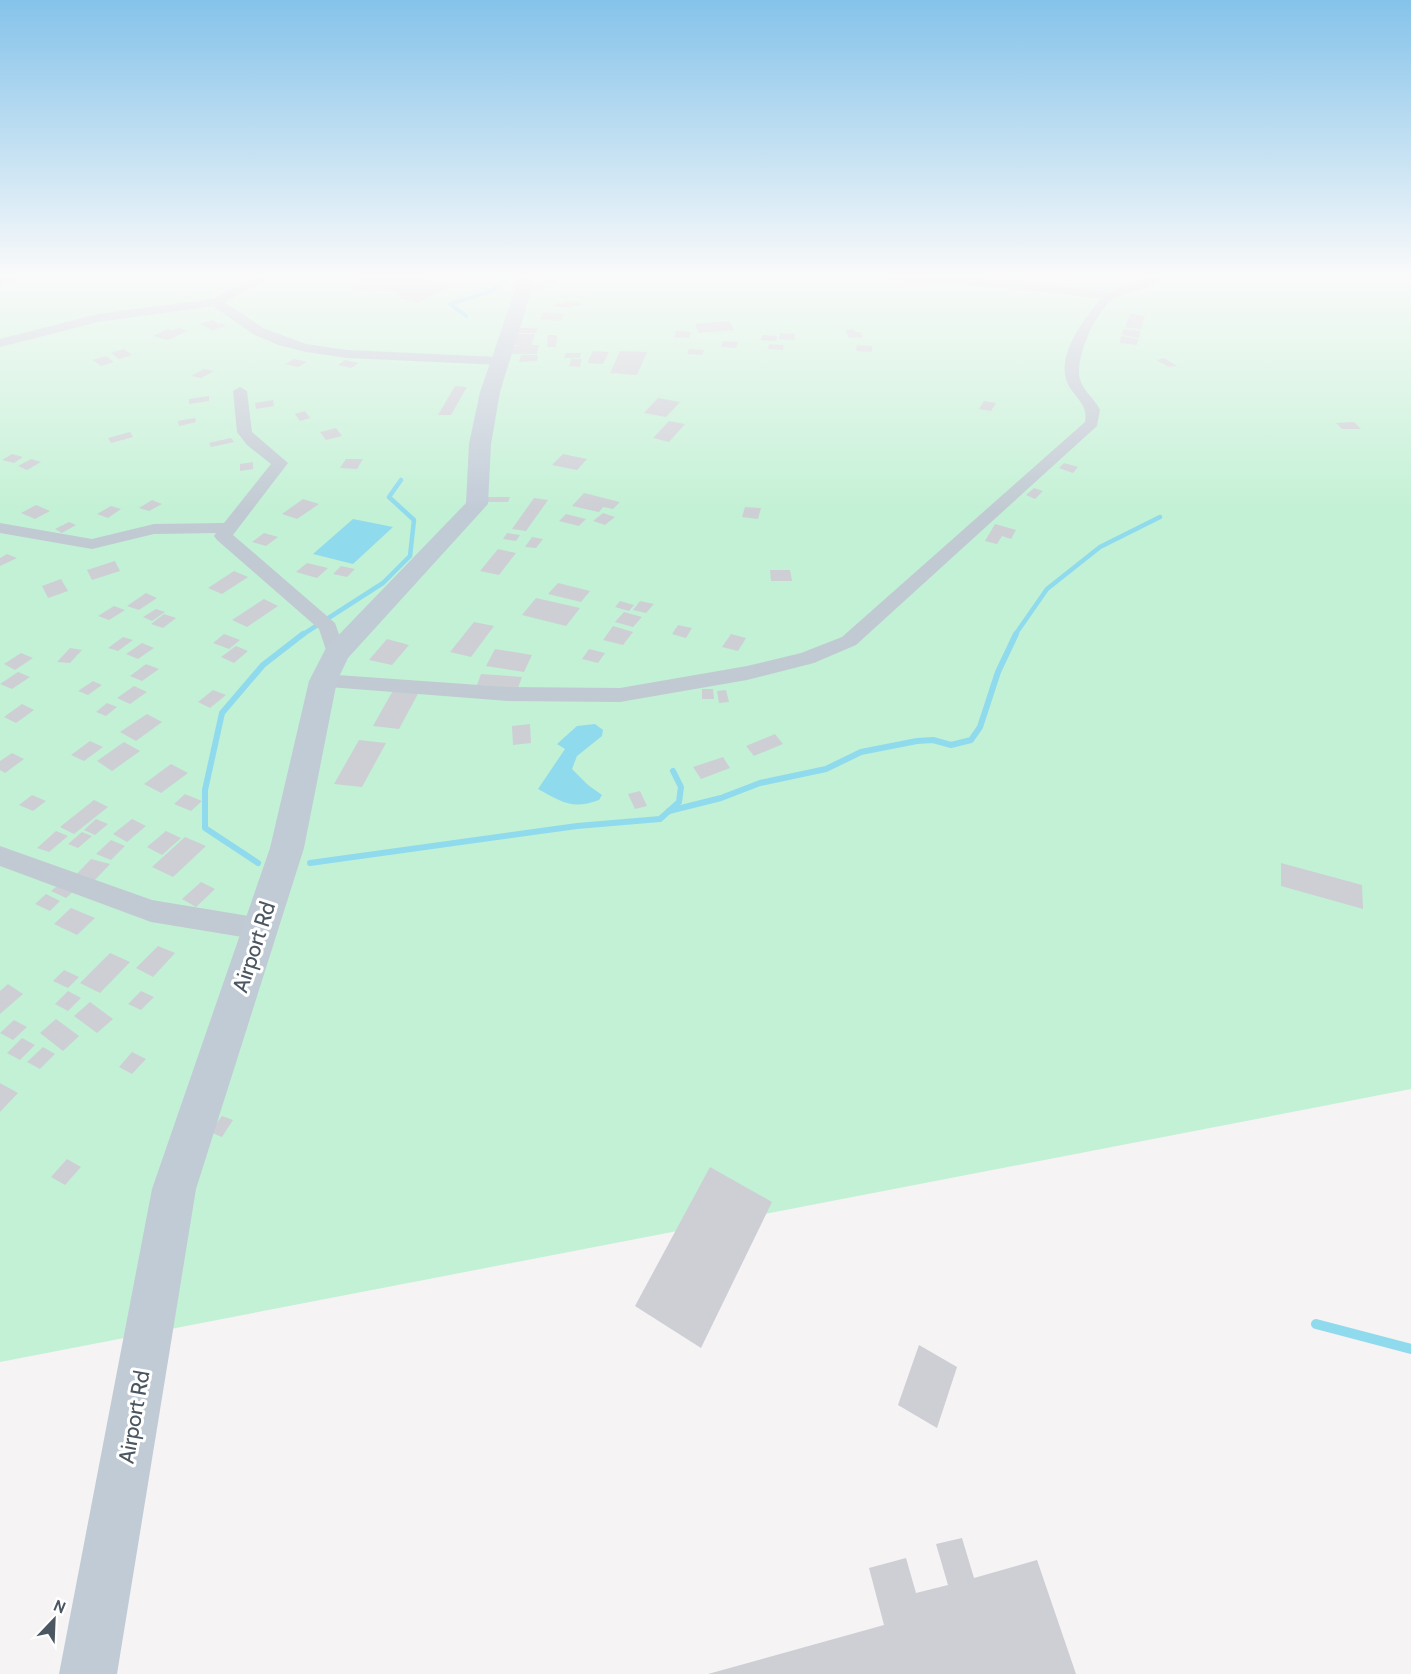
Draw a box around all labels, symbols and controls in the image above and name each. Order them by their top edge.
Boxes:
street label: Airport Rd [227,898,281,996]
street label: Airport Rd [113,1368,155,1466]
north arrow [24,1590,84,1650]
text: N [51,1596,69,1618]

